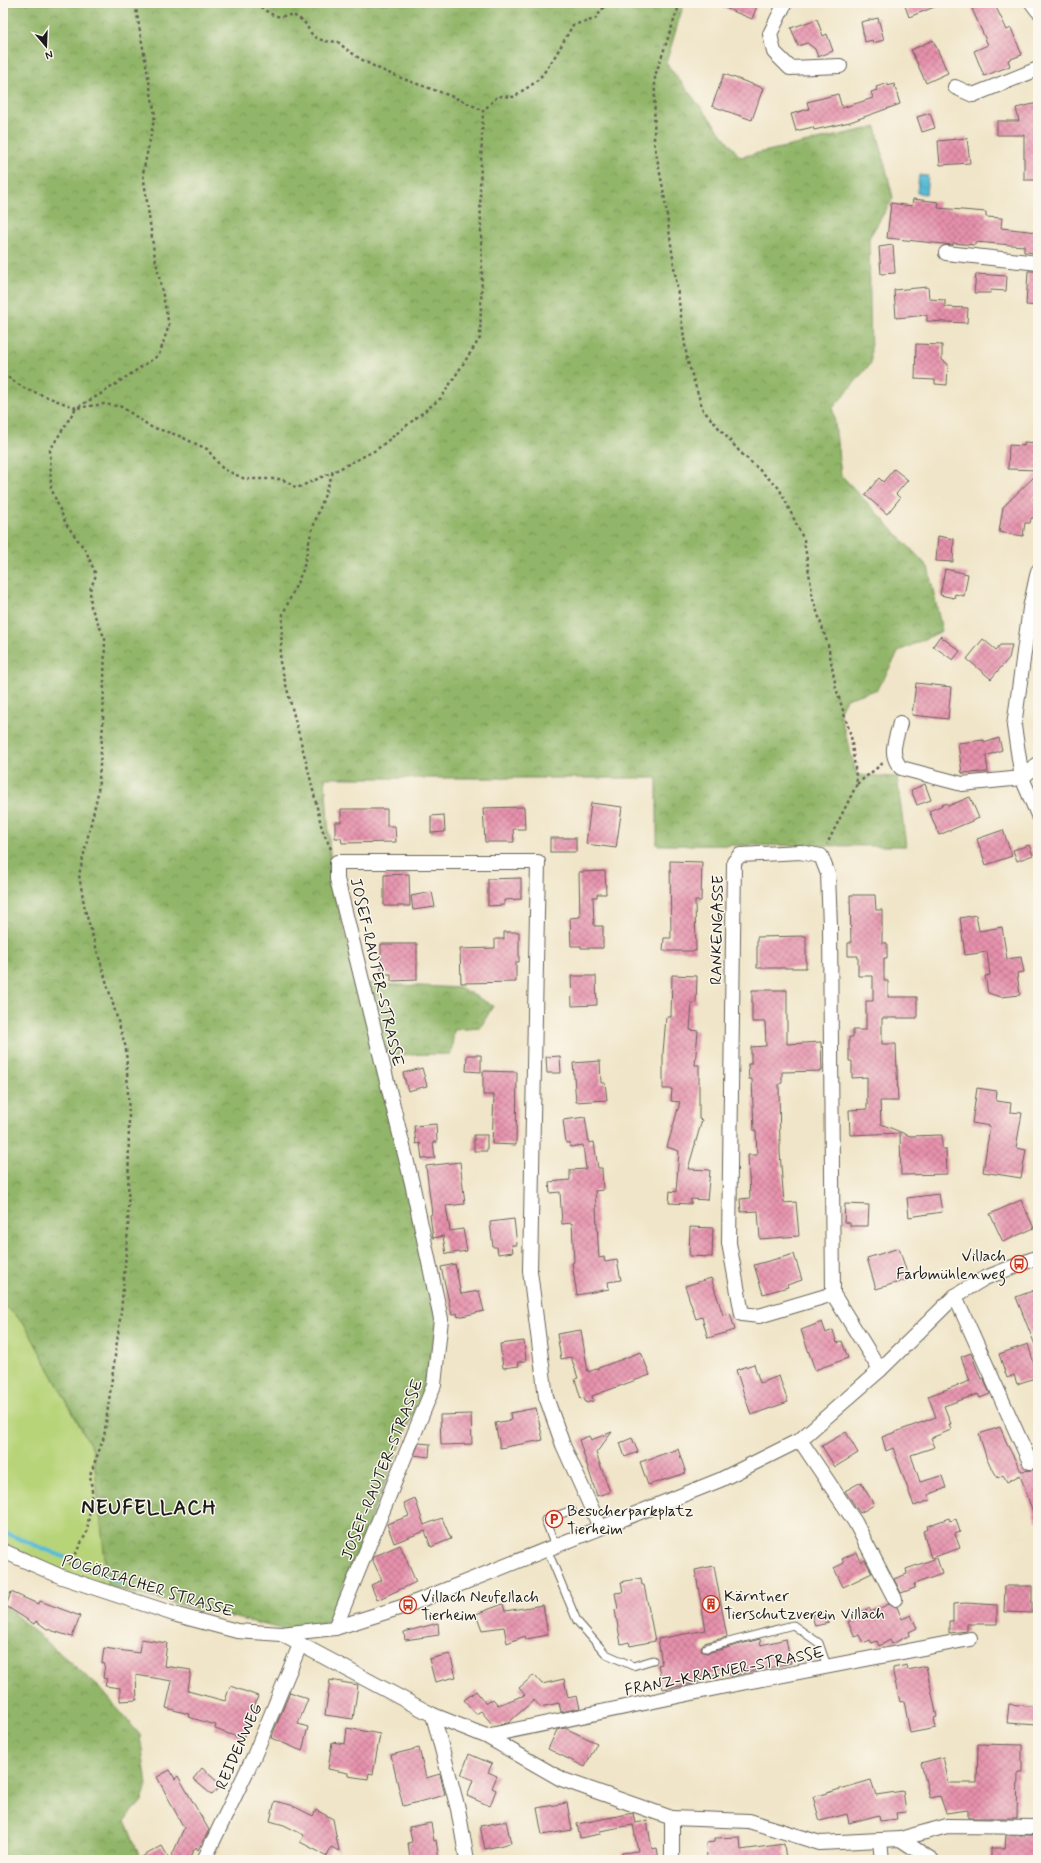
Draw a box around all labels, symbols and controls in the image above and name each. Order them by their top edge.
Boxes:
north arrow [26,26,66,66]
text: N [43,47,55,62]
street label: RANKENGASSE [706,875,729,985]
street label: JOSEF-RAUTER-STRASSE [345,876,408,1069]
place label: Villach Farbmühlenweg [896,1246,1006,1286]
bus stop icon: Villach Farbmühlenweg [1009,1254,1029,1274]
street label: JOSEF-RAUTER-STRASSE [336,1376,428,1563]
district label: NEUFELLACH [81,1495,217,1522]
place label: Besucherparkplatz Tierheim [567,1501,694,1540]
parking icon: Besucherparkplatz Tierheim [544,1509,564,1529]
street label: POGÖRIACHER STRASSE [59,1550,236,1623]
place label: Kärntner Tierschutzverein Villach [724,1586,885,1625]
place label: Villach Neufellach Tierheim [421,1587,539,1626]
building icon: Kärntner Tierschutzverein Villach [701,1594,721,1614]
bus stop icon: Villach Neufellach Tierheim [398,1595,418,1615]
street label: FRANZ-KRAINER-STRASSE [623,1642,826,1701]
street label: REIDENWEG [211,1700,268,1793]

